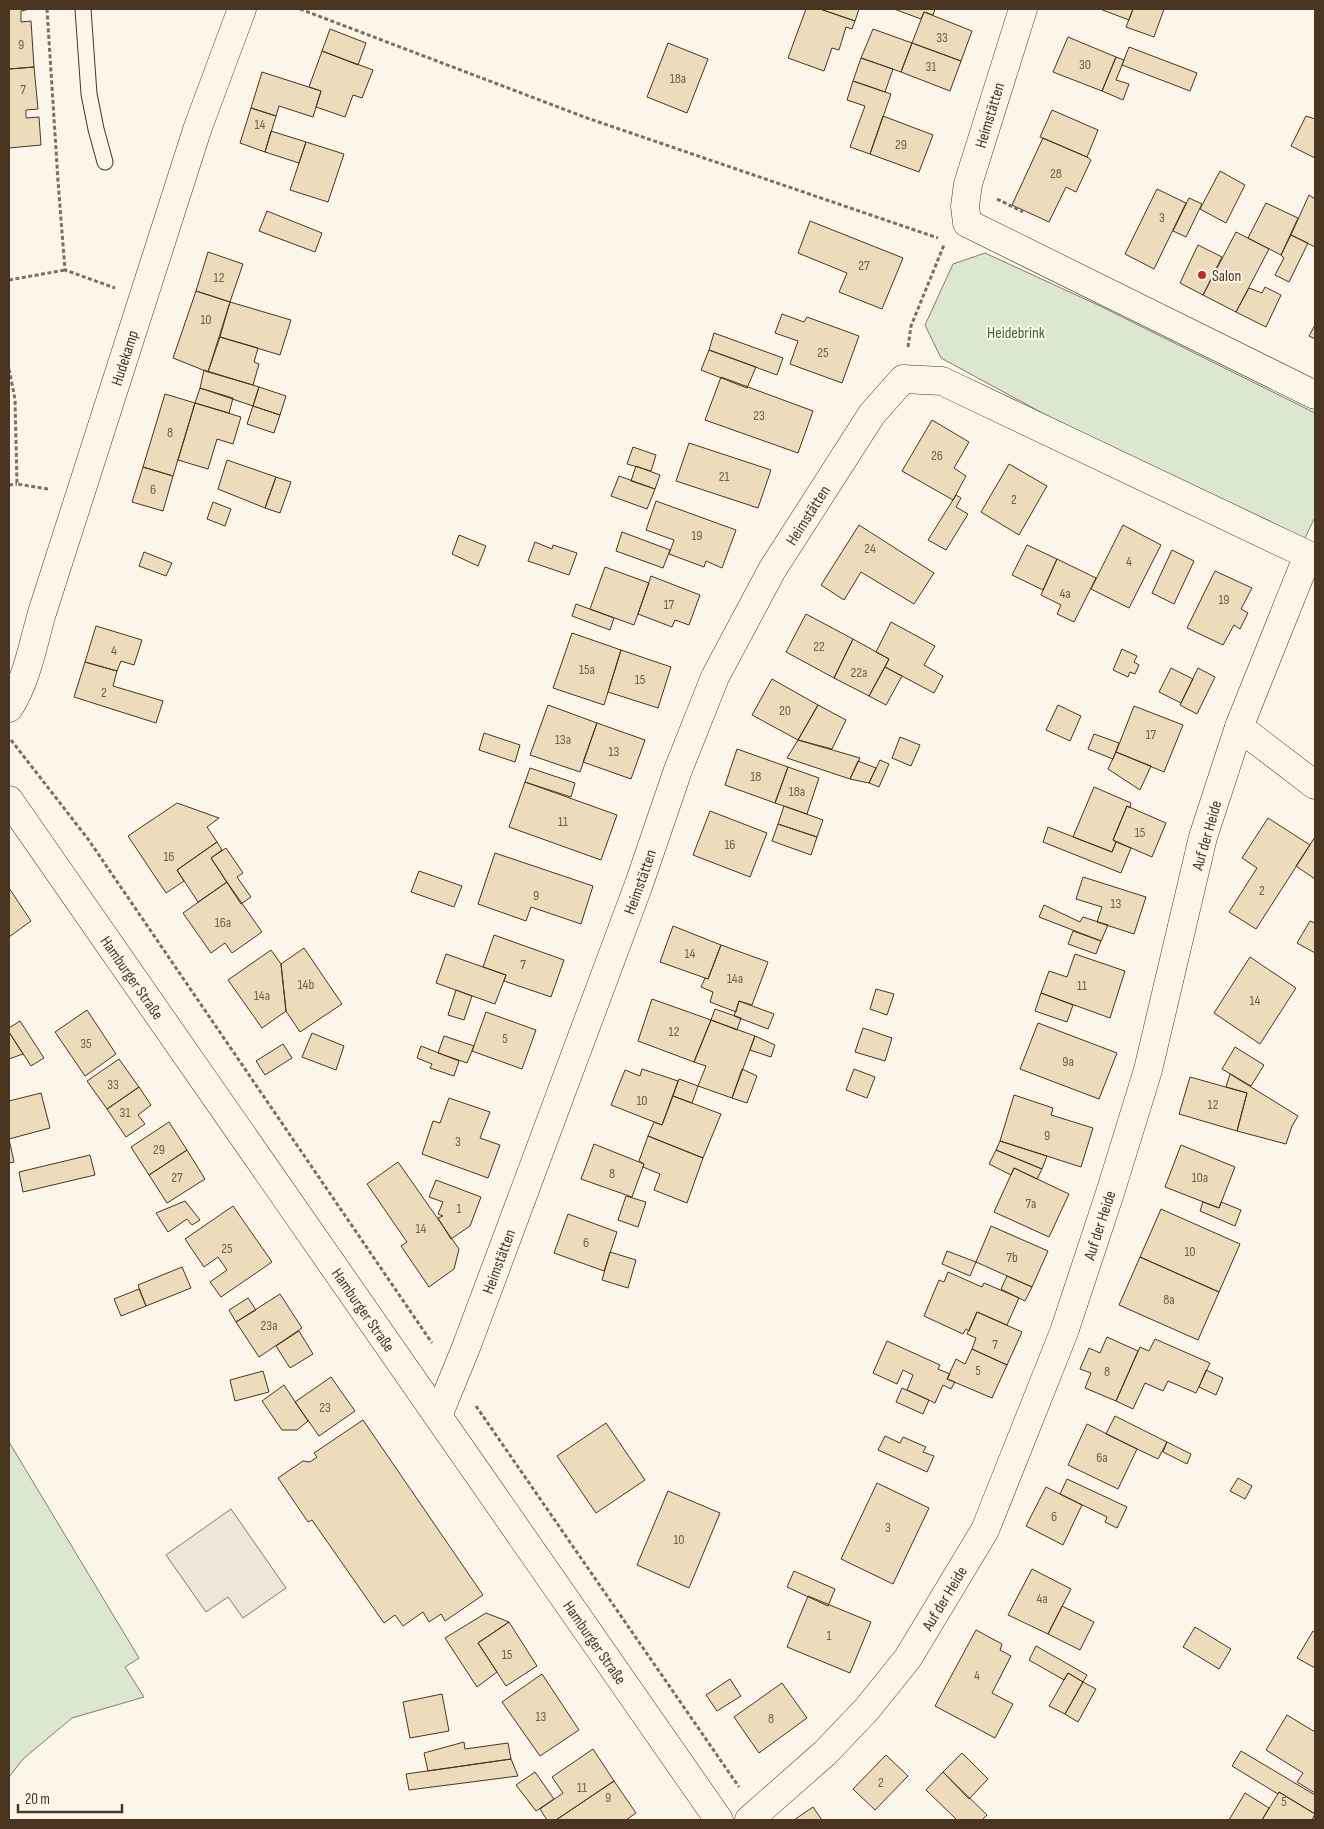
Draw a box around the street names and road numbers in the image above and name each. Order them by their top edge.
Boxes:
street label: Heimstätten [971,80,1009,150]
street label: Hudekamp [108,328,143,388]
street label: Heimstätten [782,482,835,549]
street label: Auf der Heide [1188,798,1226,873]
street label: Heimstätten [620,847,661,917]
street label: Hamburger Straße [96,933,167,1024]
street label: Auf der Heide [1080,1188,1121,1263]
street label: Heimstätten [479,1227,520,1297]
street label: Hamburger Straße [327,1265,398,1356]
street label: Auf der Heide [918,1563,972,1635]
street label: Hamburger Straße [558,1598,630,1688]

